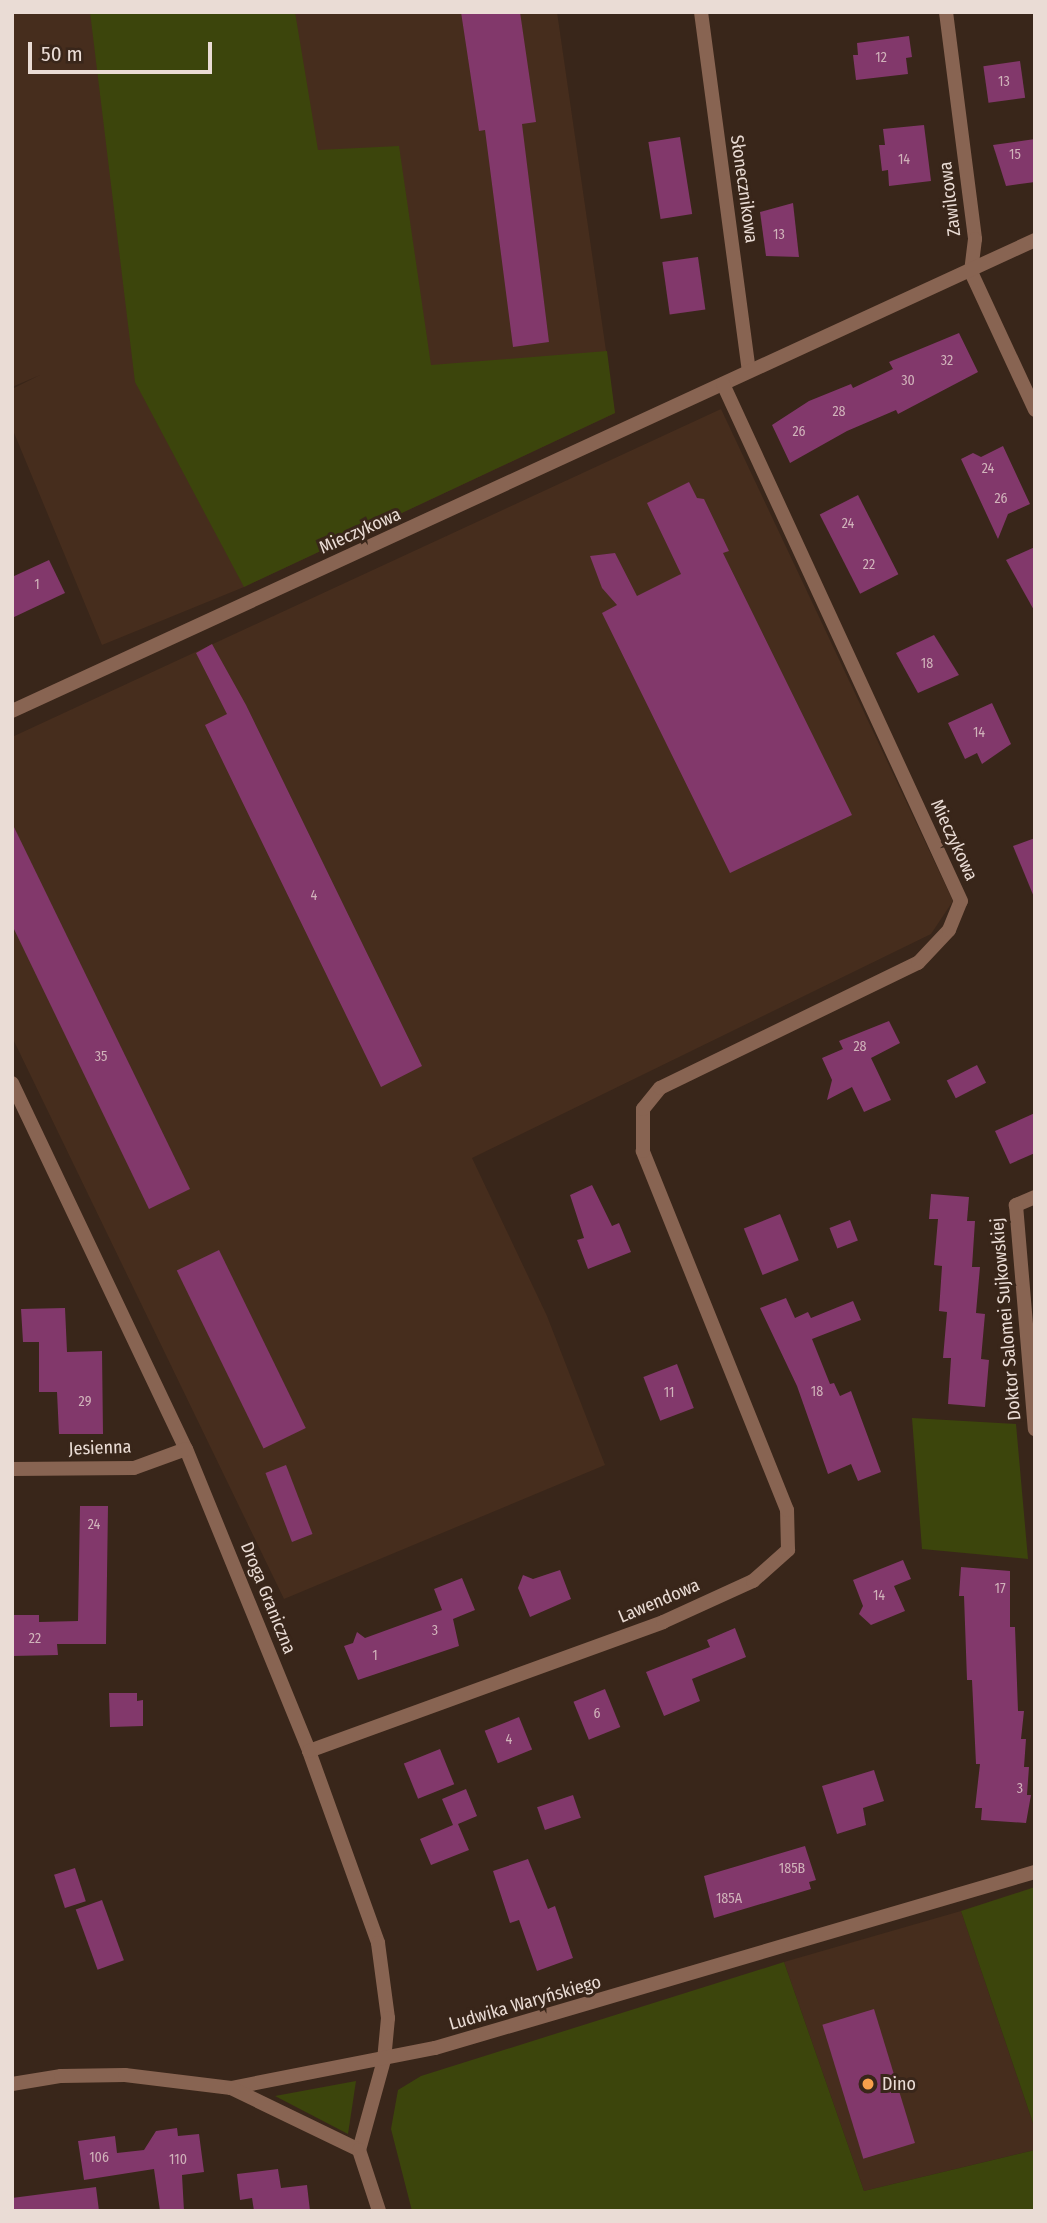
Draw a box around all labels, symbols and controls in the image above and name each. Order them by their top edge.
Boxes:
scale bar [32,28,215,72]
text: 50 m [41,41,83,67]
house number: 12 [875,50,887,66]
house number: 13 [998,74,1010,90]
street label: Słonecznikowa [726,134,762,244]
house number: 15 [1009,147,1021,163]
house number: 14 [898,152,910,168]
street label: Zawilcowa [935,160,965,238]
house number: 13 [773,227,785,243]
house number: 32 [941,353,953,369]
house number: 30 [901,373,915,389]
house number: 28 [832,404,846,420]
house number: 26 [792,424,806,440]
house number: 24 [982,461,994,477]
house number: 26 [994,491,1008,507]
street label: Mieczykowa [316,503,404,559]
house number: 24 [842,516,854,532]
house number: 22 [863,557,875,573]
house number: 1 [34,577,40,593]
house number: 18 [921,656,933,672]
house number: 14 [973,725,985,741]
street label: Mieczykowa [926,796,982,884]
house number: 4 [311,888,317,904]
house number: 28 [853,1039,867,1055]
house number: 35 [95,1049,107,1065]
street label: Doktor Salomei Sujkowskiej [986,1217,1026,1421]
house number: 18 [811,1384,823,1400]
house number: 11 [664,1385,674,1401]
house number: 29 [79,1394,91,1410]
street label: Jesienna [68,1436,132,1460]
house number: 24 [88,1517,100,1533]
street label: Droga Graniczna [236,1539,300,1657]
street label: Lawendowa [615,1574,703,1628]
house number: 17 [994,1581,1006,1597]
house number: 14 [873,1588,885,1604]
house number: 3 [432,1623,438,1639]
house number: 22 [29,1631,41,1647]
house number: 1 [372,1648,378,1664]
house number: 6 [594,1706,600,1722]
house number: 4 [506,1732,512,1748]
house number: 3 [1017,1781,1023,1797]
house number: 185B [779,1861,805,1877]
house number: 185A [716,1891,742,1907]
street label: Ludwika Waryńskiego [447,1971,603,2035]
place label: Dino [882,2073,916,2095]
marker: Dino [860,2076,876,2092]
house number: 106 [89,2150,109,2166]
house number: 110 [169,2152,187,2168]

